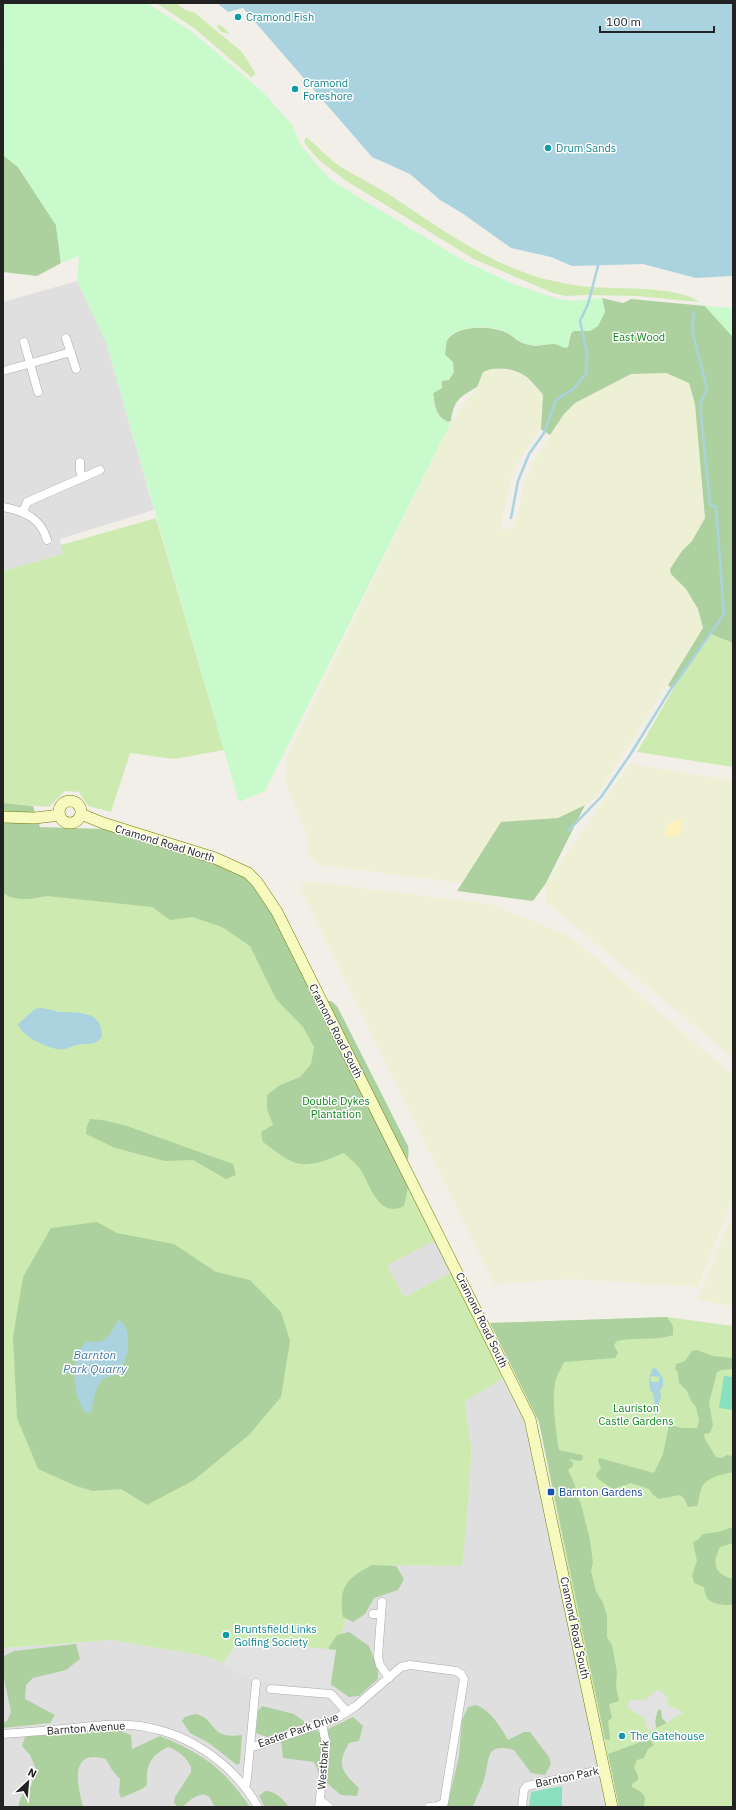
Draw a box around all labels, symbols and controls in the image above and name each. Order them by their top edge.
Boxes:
scale bar [600,8,714,34]
place label: Cramond Fish [246,10,314,24]
marker: Cramond Fish [233,12,243,22]
text: 100 m [606,14,641,29]
place label: Cramond Foreshore [303,76,353,103]
marker: Cramond Foreshore [290,84,300,94]
place label: Drum Sands [556,141,616,155]
marker: Drum Sands [543,143,553,153]
park label: East Wood [613,330,665,344]
street label: Cramond Road North [113,821,217,865]
street label: Cramond Road South [306,981,366,1081]
park label: Double Dykes Plantation [302,1094,370,1121]
street label: Cramond Road South [453,1270,511,1370]
water label: Barnton Park Quarry [63,1347,128,1376]
park label: Lauriston Castle Gardens [599,1401,674,1428]
place label: Barnton Gardens [559,1485,643,1499]
marker: Barnton Gardens [546,1487,556,1497]
street label: Cramond Road South [557,1575,593,1681]
place label: Bruntsfield Links Golfing Society [234,1622,317,1649]
marker: Bruntsfield Links Golfing Society [221,1630,231,1640]
street label: Easter Park Drive [256,1710,340,1750]
street label: Barnton Avenue [46,1718,126,1738]
place label: The Gatehouse [630,1729,705,1743]
marker: The Gatehouse [617,1731,627,1741]
street label: Westbank [314,1740,332,1790]
north arrow [8,1762,48,1802]
street label: Barnton Park [534,1763,600,1791]
text: N [26,1765,39,1781]

